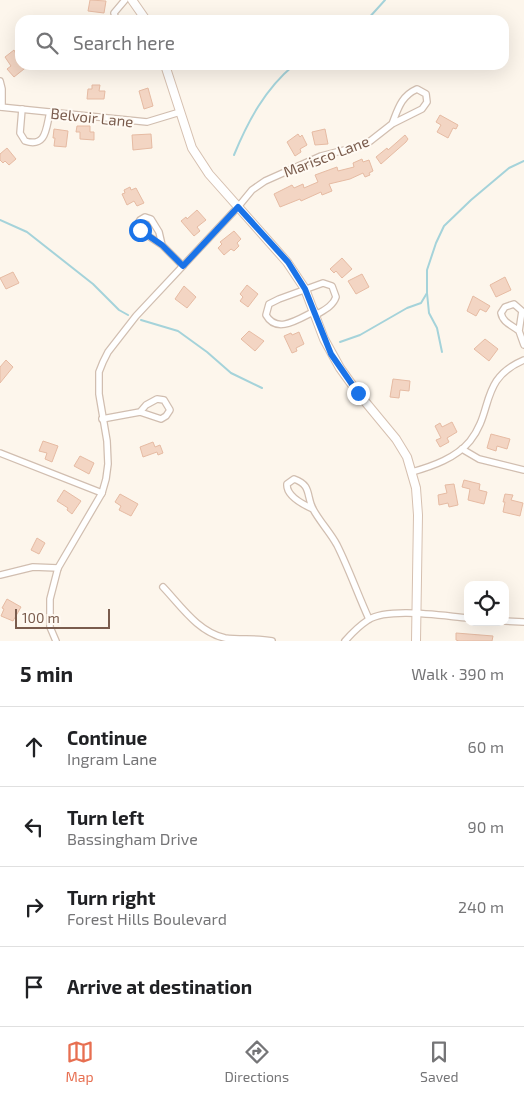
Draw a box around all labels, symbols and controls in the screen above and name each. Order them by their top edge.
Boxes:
search box [15,15,509,70]
icon: search [33,29,61,57]
text: Search here [73,31,175,54]
street label: Belvoir Lane [50,104,134,130]
street label: Marisco Lane [281,131,371,181]
route start [129,219,152,242]
route end [347,382,370,405]
map controls [464,581,509,626]
button: locate [464,581,509,626]
scale bar [15,606,110,629]
text: 100 m [22,609,60,626]
text: 5 min [20,661,73,686]
text: Walk · 390 m [411,664,504,683]
text: Continue [67,726,147,749]
icon: ahead [20,733,48,761]
text: 60 m [468,737,504,756]
text: Ingram Lane [67,749,157,768]
text: Turn left [67,806,144,829]
icon: left [20,813,48,841]
text: 90 m [468,817,504,836]
text: Bassingham Drive [67,829,198,848]
text: Turn right [67,886,155,909]
icon: right [20,893,48,921]
text: 240 m [458,897,504,916]
text: Forest Hills Boulevard [67,909,227,928]
icon: arrive [20,973,48,1001]
text: Arrive at destination [67,975,252,998]
tab: Map [65,1038,94,1085]
tab: Directions [225,1038,289,1085]
tab: Saved [420,1038,459,1085]

